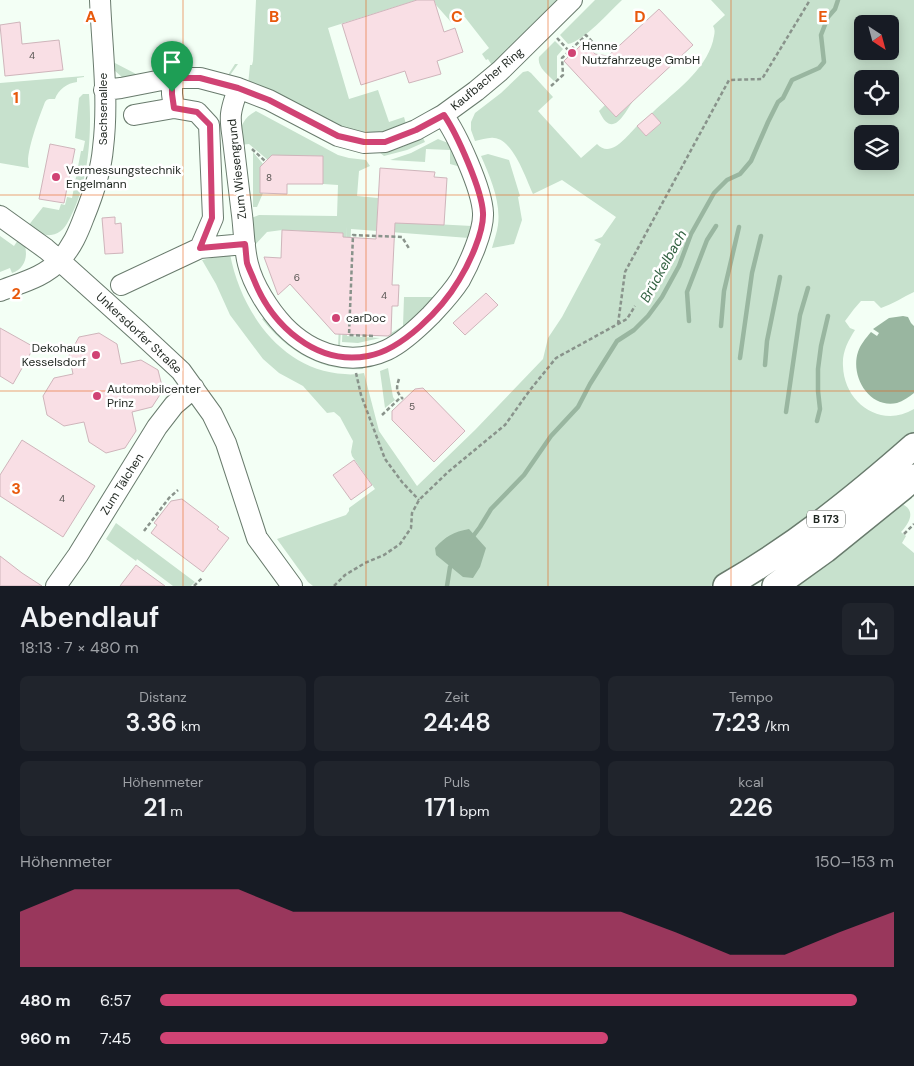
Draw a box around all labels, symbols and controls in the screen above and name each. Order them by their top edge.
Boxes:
text: A [85,6,97,27]
text: B [269,6,279,27]
text: C [451,6,463,27]
text: D [634,6,646,27]
text: E [818,6,828,27]
north arrow [854,15,899,60]
map controls [854,15,899,170]
place label: Henne Nutzfahrzeuge GmbH [582,38,700,68]
pin [151,41,193,92]
street label: Kaufbacher Ring [447,44,527,114]
marker: Henne Nutzfahrzeuge GmbH [566,47,578,59]
icon: arrive [158,48,186,76]
house number: 4 [29,49,35,62]
button: locate [854,70,899,115]
street label: Sachsenallee [95,73,111,145]
text: 1 [13,87,19,108]
street label: Zum Wiesengrund [224,118,250,220]
button: layers [854,125,899,170]
place label: Vermessungstechnik Engelmann [66,162,181,192]
marker: Vermessungstechnik Engelmann [50,171,62,183]
house number: 8 [266,171,272,184]
water label: Brückelbach [636,227,690,305]
house number: 6 [294,271,300,284]
text: 2 [11,283,21,304]
street label: Unkersdorfer Straße [93,289,186,377]
house number: 4 [381,289,387,302]
place label: carDoc [346,310,386,326]
marker: carDoc [330,312,342,324]
place label: Dekohaus Kesselsdorf [22,340,86,370]
marker: Dekohaus Kesselsdorf [90,349,102,361]
place label: Automobilcenter Prinz [107,381,201,411]
marker: Automobilcenter Prinz [91,390,103,402]
house number: 5 [409,400,415,413]
street label: Zum Tälchen [97,450,147,518]
text: 3 [11,478,21,499]
house number: 4 [59,492,65,505]
road number: B 173 [807,510,845,528]
text: Abendlauf [20,599,159,636]
button: share [842,603,894,655]
text: 18:13 · 7 × 480 m [20,637,139,658]
text: Distanz [139,688,187,706]
text: Zeit [445,688,469,706]
text: Tempo [729,688,773,706]
text: 3.36 [126,706,177,739]
text: 24:48 [423,706,491,739]
text: 7:23 [712,706,761,739]
text: km [177,717,200,735]
text: /km [761,717,790,735]
text: Höhenmeter [123,773,203,791]
text: Puls [444,773,470,791]
text: kcal [738,773,764,791]
text: 21 [143,791,166,824]
text: 171 [425,791,456,824]
text: 226 [729,791,773,824]
text: m [166,802,183,820]
text: bpm [456,802,489,820]
text: Höhenmeter [20,851,112,872]
text: 150–153 m [815,851,894,872]
text: 480 m [20,990,71,1011]
text: 6:57 [100,990,131,1011]
text: 960 m [20,1028,70,1049]
text: 7:45 [100,1028,131,1049]

